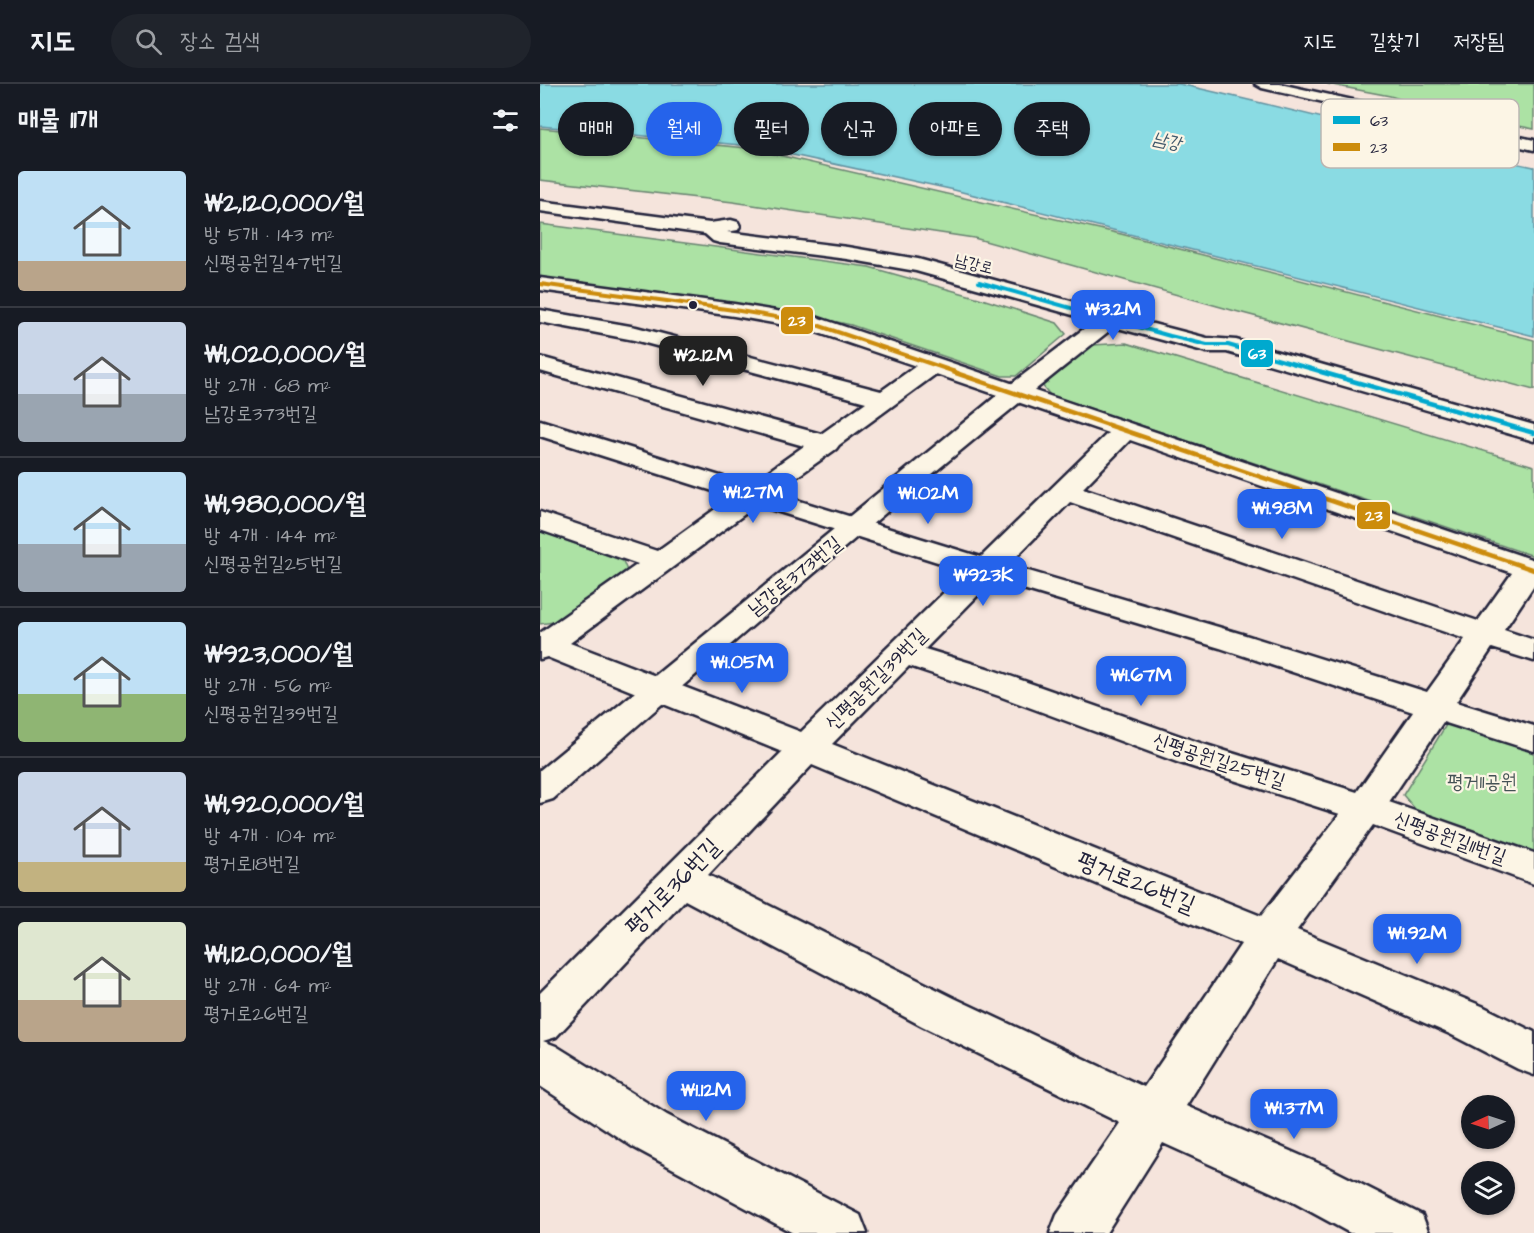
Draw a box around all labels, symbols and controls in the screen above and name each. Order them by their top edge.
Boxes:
search box [111,14,531,68]
text: 지도 [30,22,75,61]
icon: search [132,25,165,58]
text: 장소 검색 [180,26,260,57]
text: 지도 [1303,27,1337,56]
text: 길찾기 [1370,27,1420,56]
text: 저장됨 [1453,27,1504,56]
legend [1321,99,1519,168]
text: 매물 11개 [18,102,98,138]
chip: 매매 [558,102,634,156]
chip: 월세 [646,102,722,156]
chip: 필터 [734,102,809,156]
chip: 신규 [821,102,897,156]
chip: 아파트 [909,102,1002,156]
chip: 주택 [1014,102,1090,156]
icon: filters [489,104,522,137]
text: 63 [1370,110,1388,132]
water label: 남강 [1150,126,1186,157]
text: 23 [1370,137,1387,159]
text: ₩2,120,000/월 [204,185,364,221]
icon: home [66,195,138,267]
text: 방 5개 · 143 m² [204,221,335,249]
text: 신평공원길47번길 [204,249,343,277]
street label: 남강로 [953,249,995,279]
pin: ₩3.2M [1071,290,1155,341]
text: ₩3.2M [1085,295,1141,323]
unlabelled marker [687,299,699,311]
line badge: 23 [780,306,814,335]
text: 23 [787,310,807,332]
text: ₩1,020,000/월 [204,336,366,372]
pin: ₩2.12M [654,336,752,387]
line badge: 63 [1240,339,1274,368]
text: ₩2.12M [673,341,733,369]
text: 63 [1248,343,1267,365]
icon: home [66,346,138,418]
text: 방 2개 · 68 m² [204,372,331,400]
text: 남강로373번길 [204,400,317,428]
pin: ₩1.27M [704,473,802,524]
pin: ₩1.02M [879,474,977,525]
text: ₩1.27M [723,478,783,506]
text: ₩1.02M [898,479,958,507]
text: ₩1,980,000/월 [204,486,366,522]
pin: ₩1.98M [1233,489,1331,540]
text: ₩1.98M [1251,494,1313,522]
icon: home [66,496,138,568]
line badge: 23 [1356,501,1391,530]
text: 23 [1364,505,1384,527]
text: 방 4개 · 144 m² [204,522,338,550]
street label: 남강로373번길 [742,530,848,622]
text: 신평공원길25번길 [204,550,342,578]
pin: ₩923K [941,556,1025,607]
text: ₩923K [953,561,1013,589]
street label: 신평공원길39번길 [819,622,933,736]
text: ₩923,000/월 [204,636,353,672]
pin: ₩1.05M [693,643,791,694]
icon: home [66,646,138,718]
text: ₩1.05M [710,648,774,676]
pin: ₩1.67M [1092,656,1190,707]
text: ₩1.67M [1110,661,1172,689]
text: 방 2개 · 56 m² [204,672,332,700]
text: 신평공원길39번길 [204,700,338,728]
street label: 신평공원길25번길 [1149,726,1289,796]
park label: 평거11공원 [1447,768,1517,796]
text: ₩1,920,000/월 [204,786,364,822]
icon: home [66,796,138,868]
street label: 신평공원길11번길 [1390,805,1510,871]
text: 방 4개 · 104 m² [204,822,337,850]
street label: 평거로36번길 [618,831,728,943]
street label: 평거로26번길 [1072,844,1200,922]
text: 평거로18번길 [204,850,300,878]
pin: ₩1.92M [1368,914,1466,965]
text: ₩1.92M [1387,919,1447,947]
text: ₩1,120,000/월 [204,936,352,972]
icon: home [66,946,138,1018]
text: 방 2개 · 64 m² [204,972,332,1000]
text: 평거로26번길 [204,1000,308,1028]
pin: ₩1.12M [657,1071,755,1122]
text: ₩1.12M [681,1076,731,1104]
pin: ₩1.37M [1245,1089,1343,1140]
text: ₩1.37M [1264,1094,1324,1122]
north arrow [1461,1095,1515,1149]
map controls [1461,1095,1515,1215]
button: layers [1461,1161,1515,1215]

